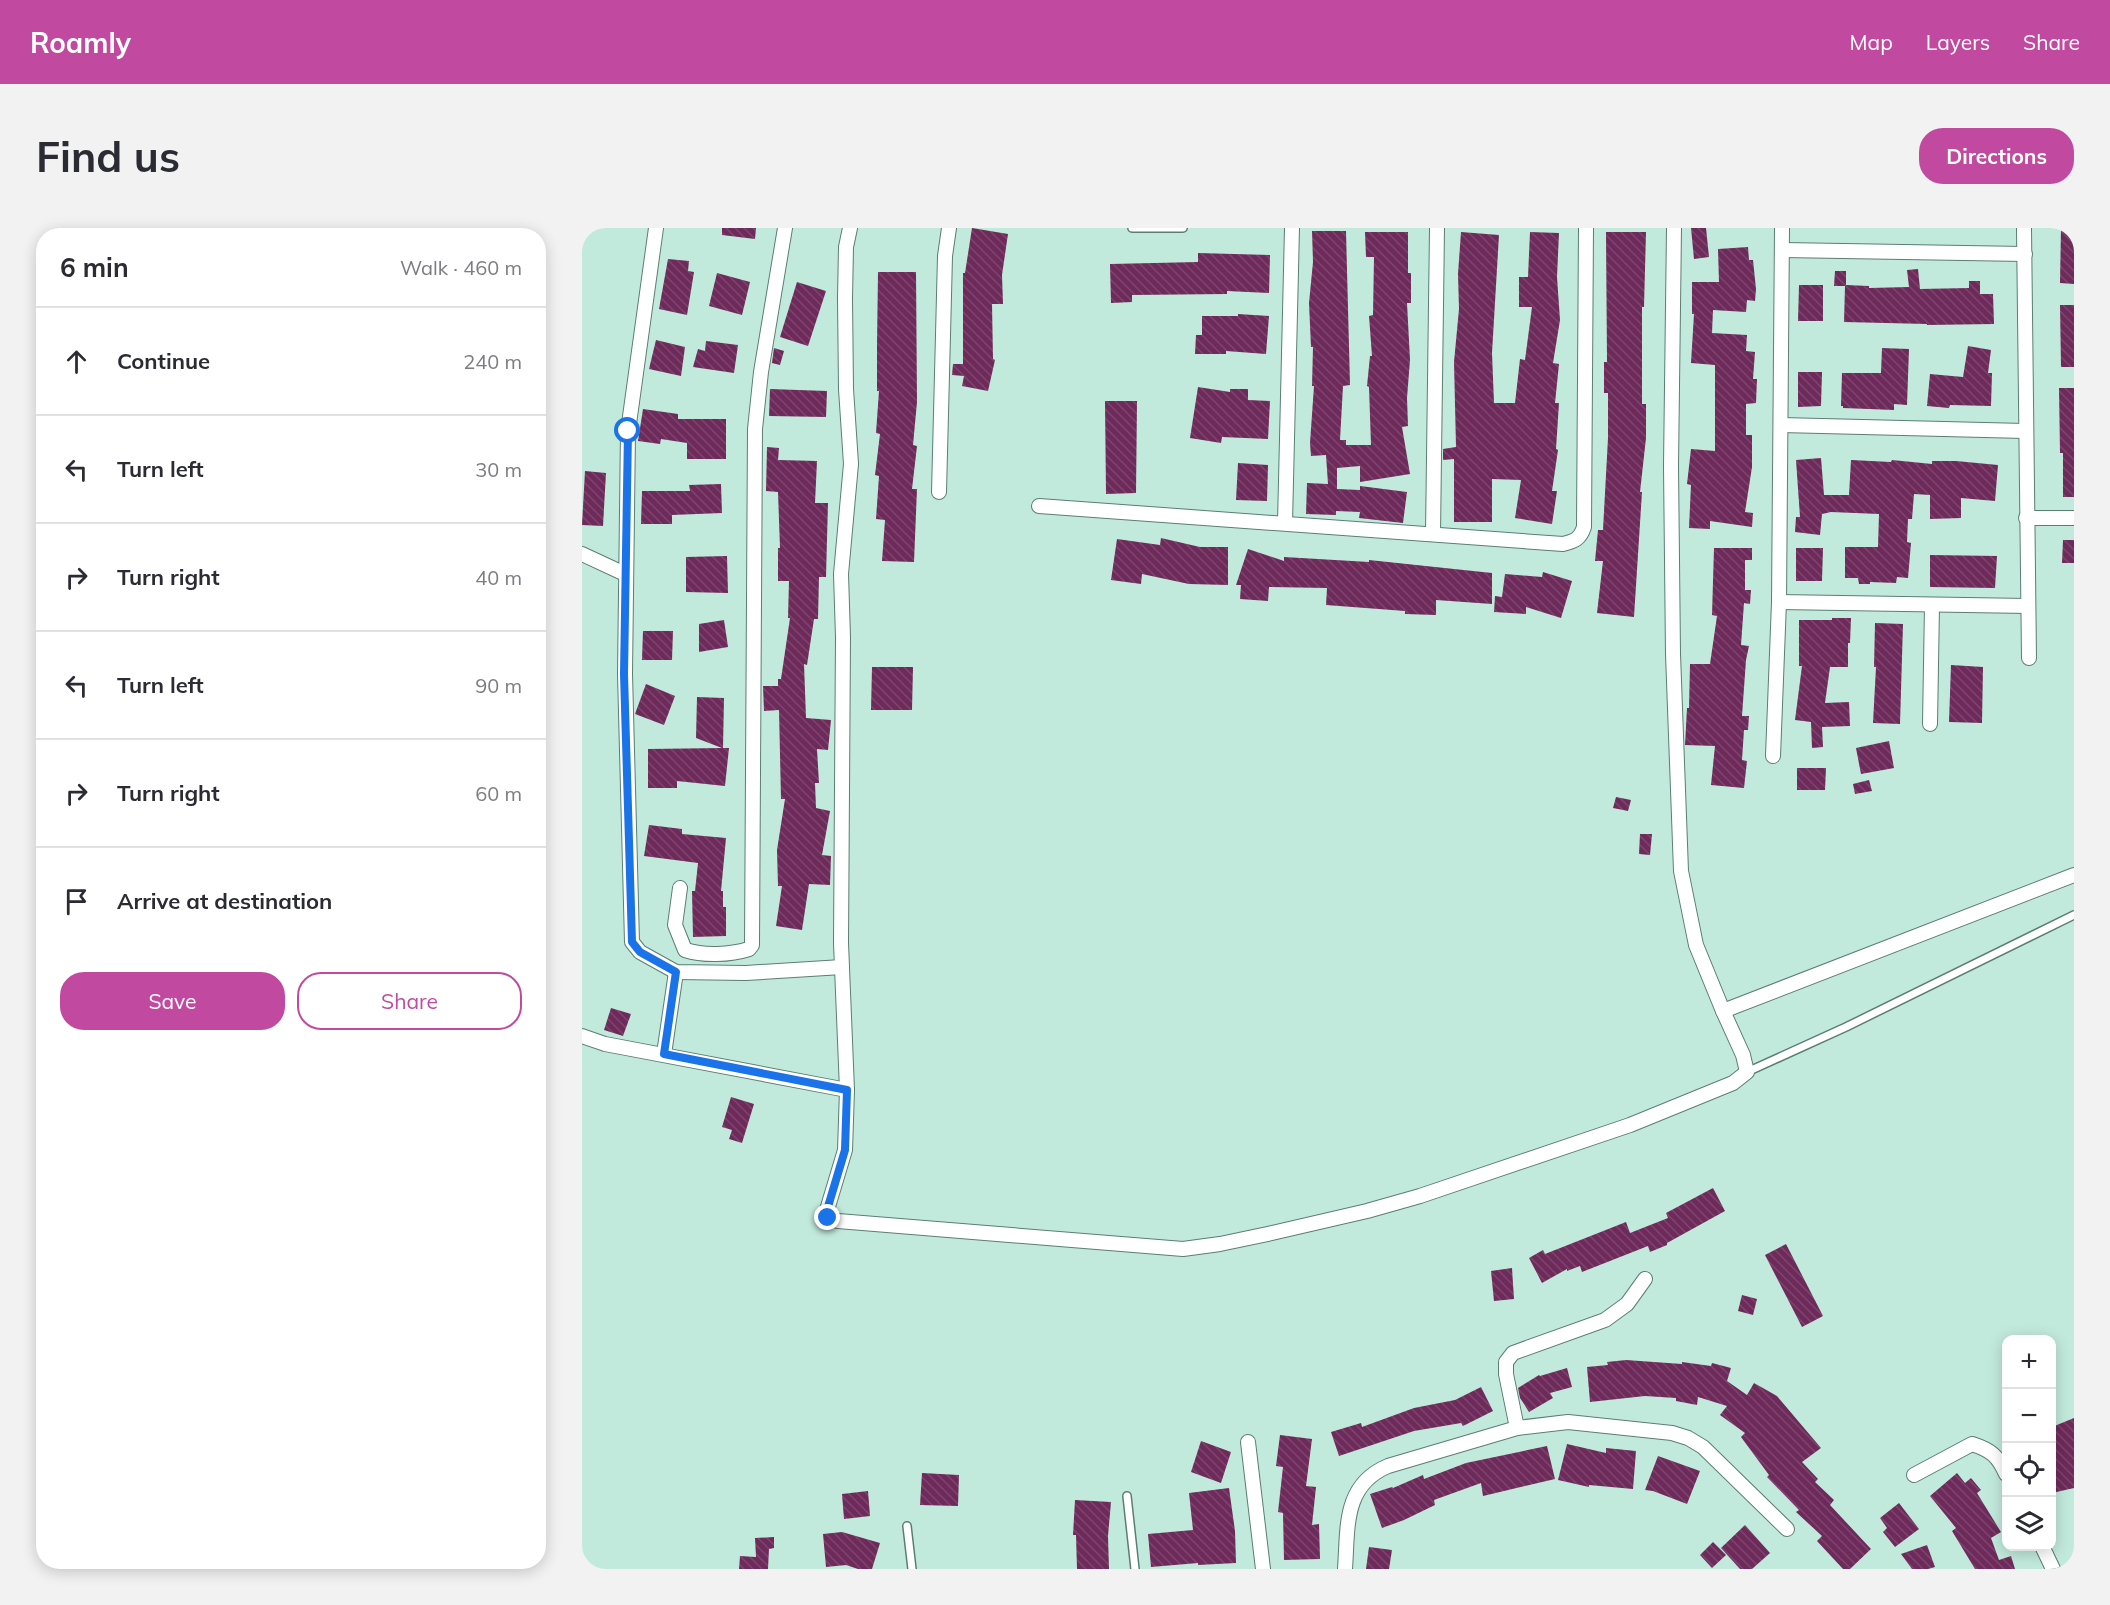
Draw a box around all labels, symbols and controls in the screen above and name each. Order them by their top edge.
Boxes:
text: Roamly [30,25,131,60]
text: Map [1850,29,1893,55]
text: Layers [1926,29,1990,55]
text: Share [2023,29,2080,55]
button: Directions [1919,128,2074,184]
text: Find us [36,130,180,183]
text: 6 min [60,251,129,284]
text: Walk · 460 m [400,255,522,280]
icon: ahead [60,345,93,378]
text: Continue [117,347,210,375]
text: 240 m [463,349,522,374]
route start [614,417,640,443]
icon: left [60,453,93,486]
text: Turn left [117,455,204,483]
text: 30 m [475,457,522,482]
icon: right [60,561,93,594]
text: Turn right [117,563,220,591]
text: 40 m [475,565,522,590]
icon: left [60,669,93,702]
text: Turn left [117,671,204,699]
text: 90 m [475,673,522,698]
icon: right [60,777,93,810]
text: Turn right [117,779,220,807]
text: 60 m [475,781,522,806]
icon: arrive [60,885,93,918]
text: Arrive at destination [117,887,332,915]
button: Save [60,972,285,1030]
button: Share [297,972,522,1030]
route end [814,1204,840,1230]
map controls [2002,1335,2056,1551]
button: + [2002,1335,2056,1389]
button: − [2002,1389,2056,1443]
button: locate [2002,1443,2056,1497]
button: layers [2002,1497,2056,1551]

